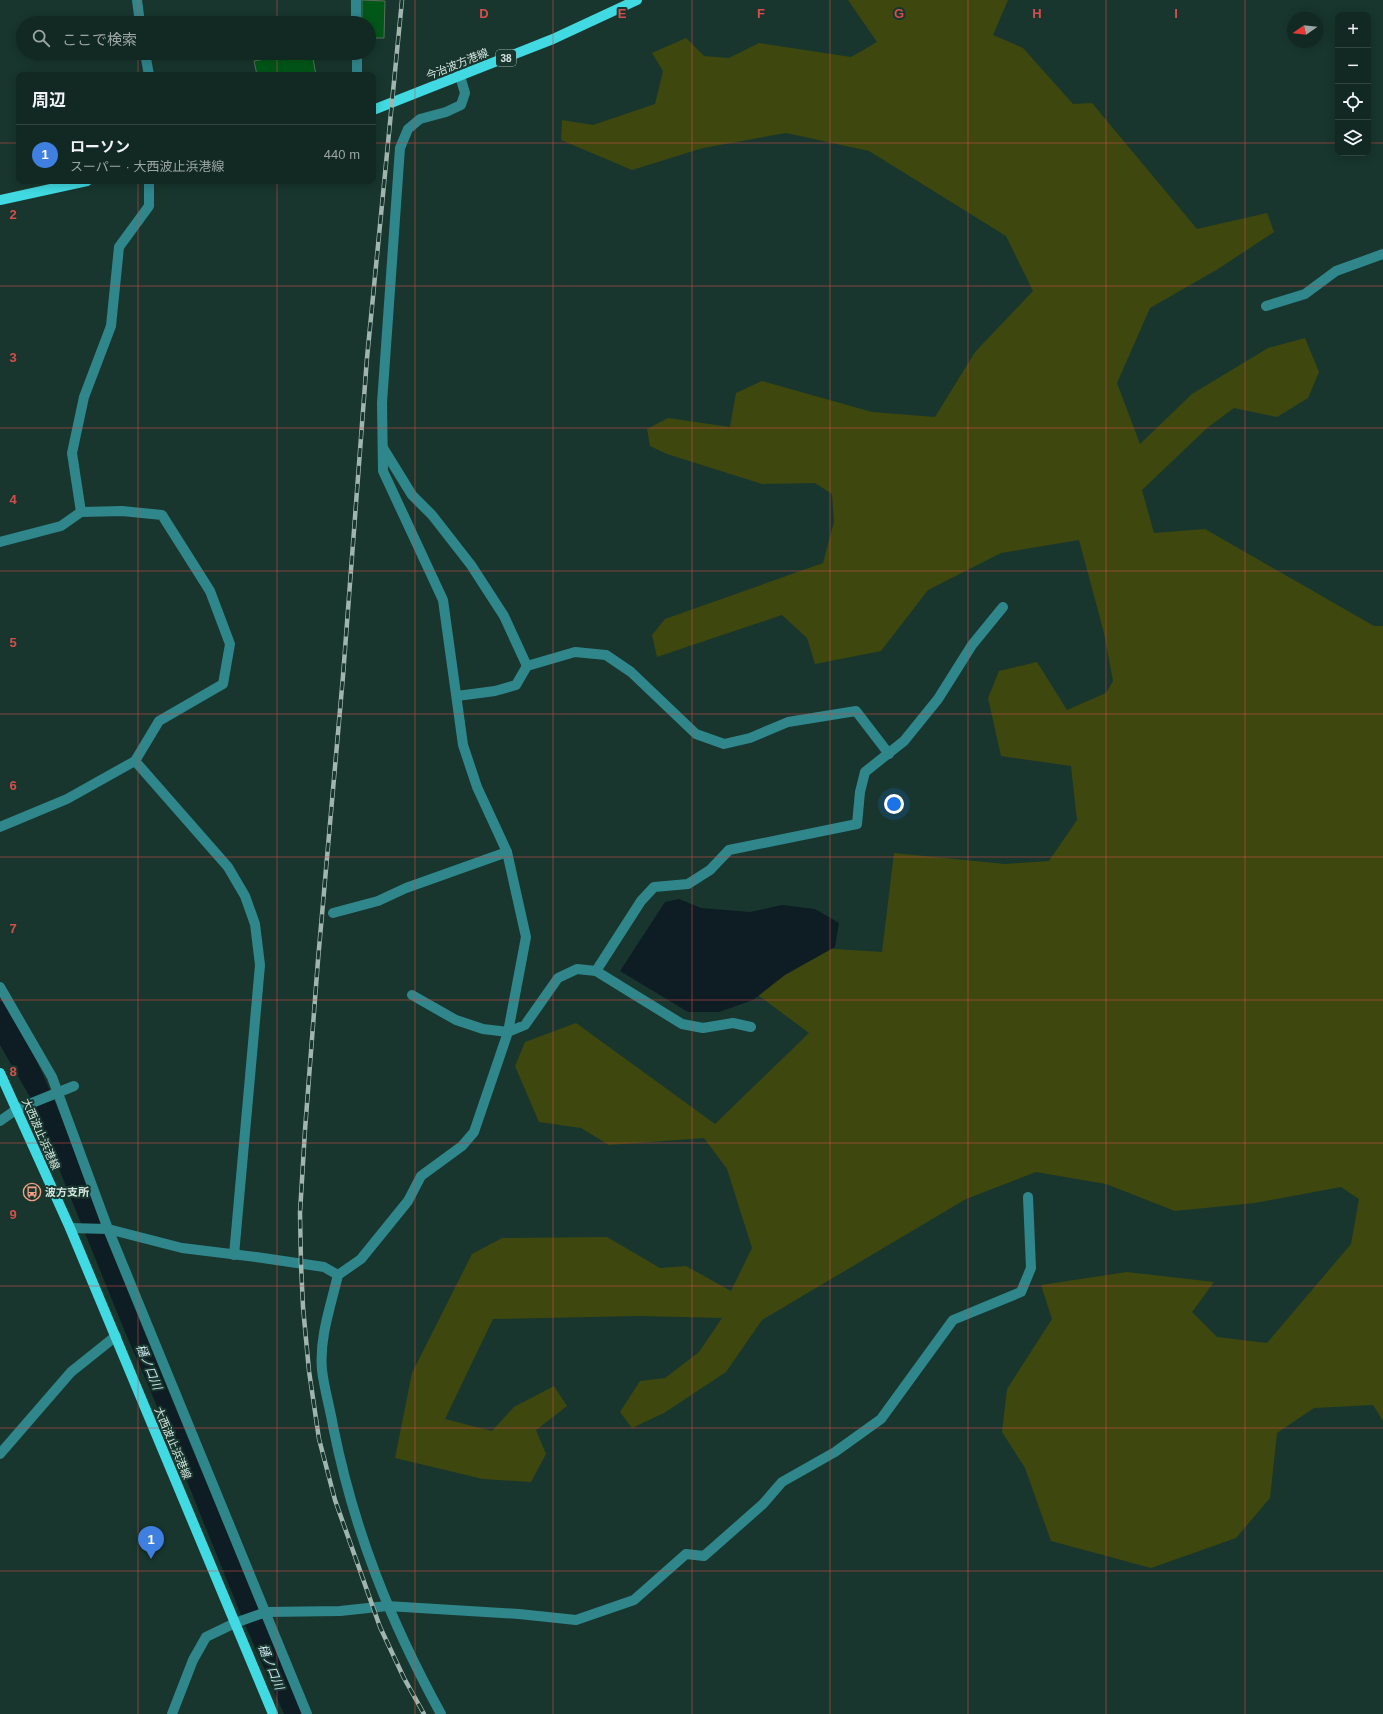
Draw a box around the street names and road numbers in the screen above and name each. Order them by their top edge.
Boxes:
street label: 今治波方港線 [424,46,490,82]
road number: 38 [496,50,516,66]
street label: 大西波止浜港線 [20,1096,62,1172]
street label: 大西波止浜港線 [152,1405,194,1481]

